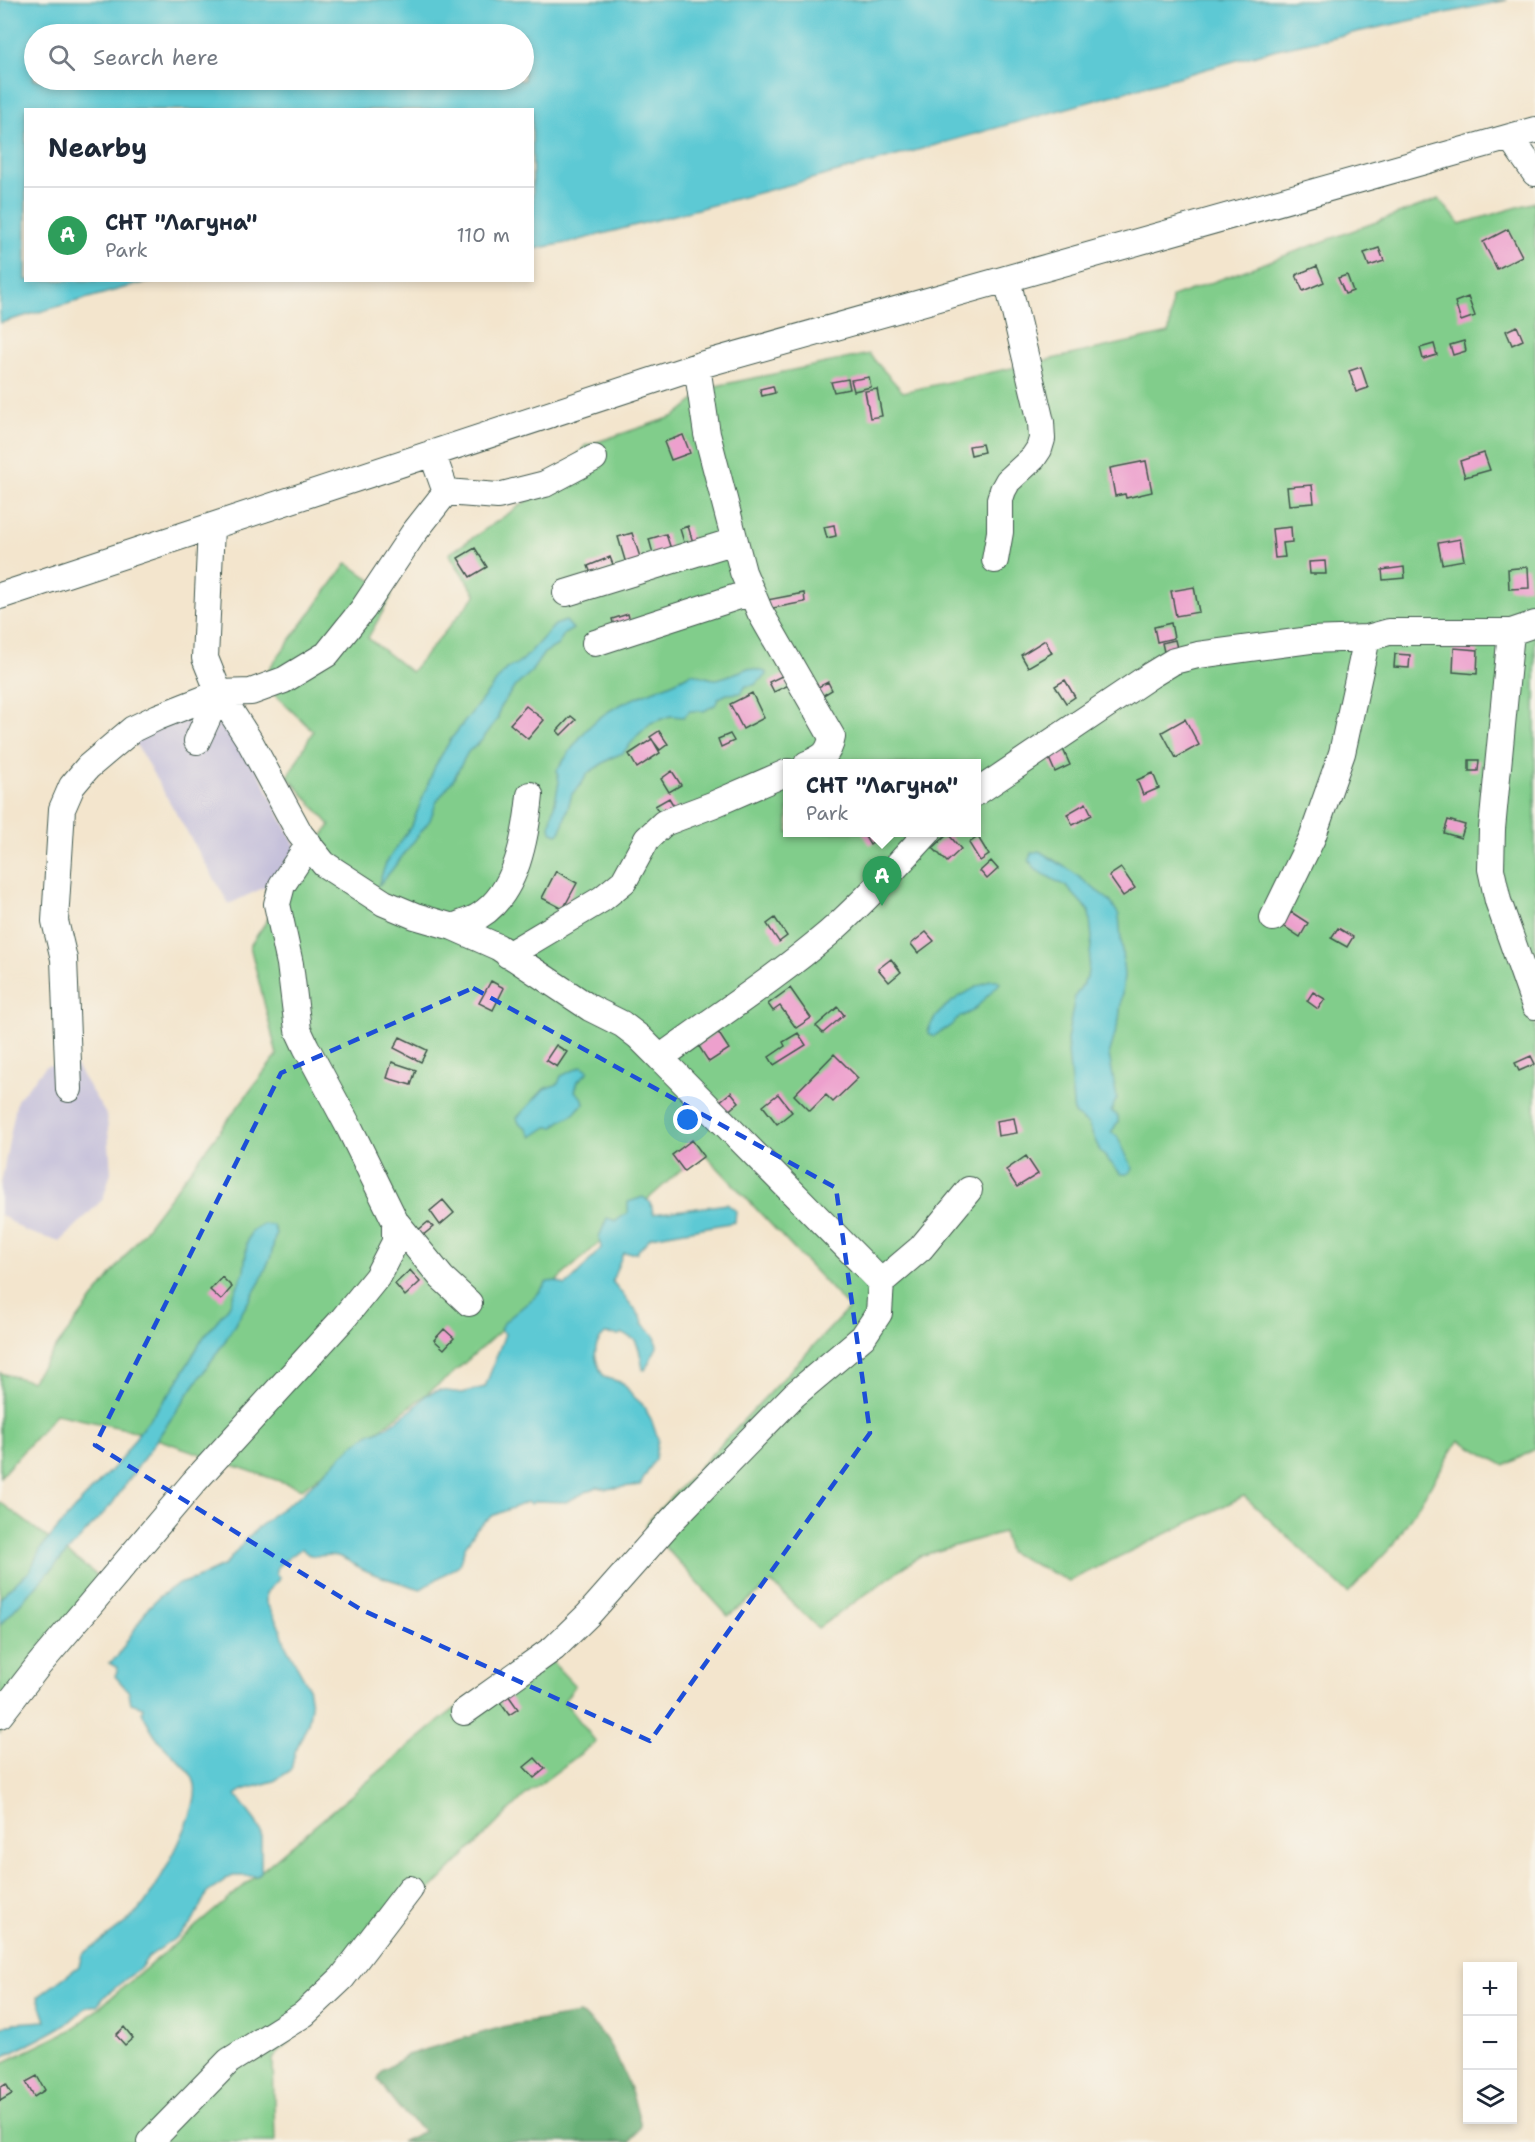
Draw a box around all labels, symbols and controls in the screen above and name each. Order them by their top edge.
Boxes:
search box [24,24,534,90]
icon: search [45,41,78,74]
text: Search here [93,43,219,72]
text: Nearby [48,130,147,165]
text: СНТ "Лагуна" [105,208,257,237]
text: A [60,222,75,248]
text: 110 m [456,222,510,248]
text: Park [105,237,148,263]
popup [783,759,981,837]
text: СНТ "Лагуна" [806,771,958,800]
text: Park [806,800,849,826]
pin: A [862,856,902,906]
your location [673,1105,702,1134]
map controls [1463,1962,1517,2124]
button: + [1463,1962,1517,2016]
button: − [1463,2016,1517,2070]
button: layers [1463,2070,1517,2124]

